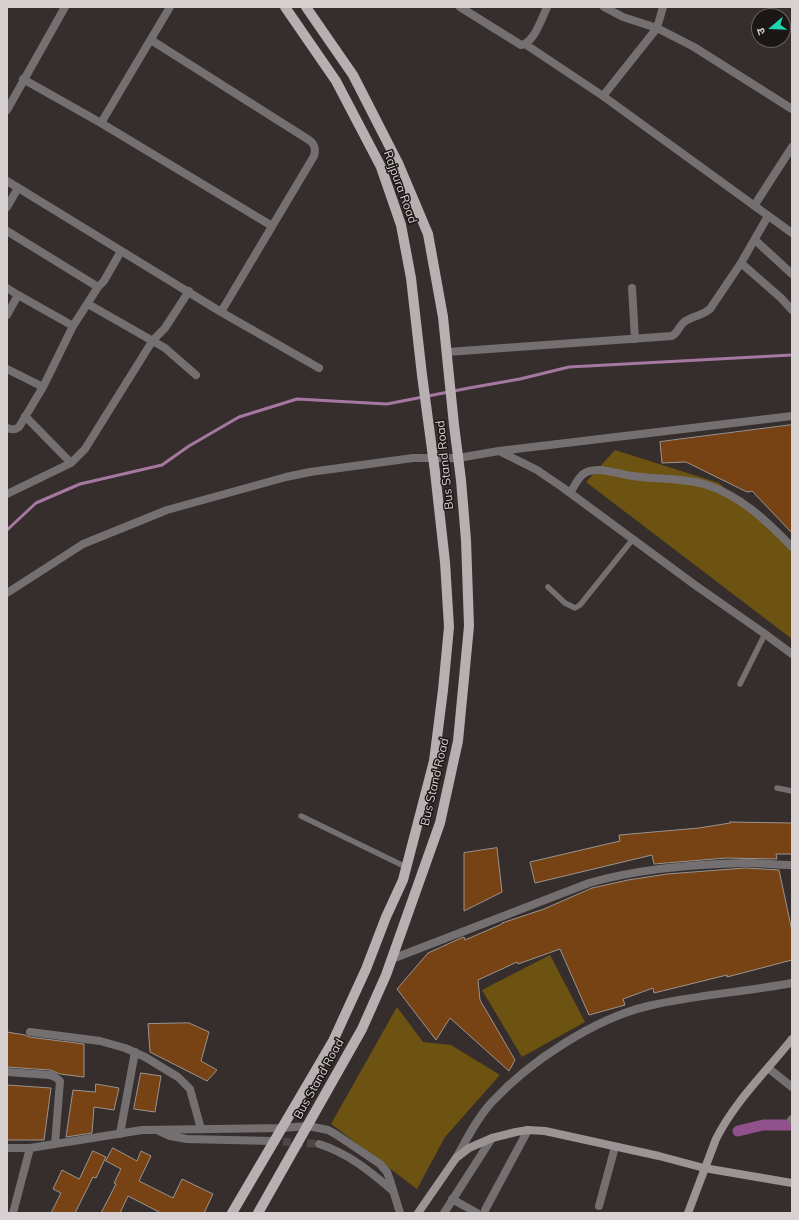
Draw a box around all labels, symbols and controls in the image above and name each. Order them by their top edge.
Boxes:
north arrow [751,8,791,48]
text: उ [753,26,768,37]
street label: Rajpura Road [380,149,420,225]
street label: Bus Stand Road [433,420,457,510]
street label: Bus Stand Road [418,737,452,827]
street label: Bus Stand Road [291,1036,347,1122]

